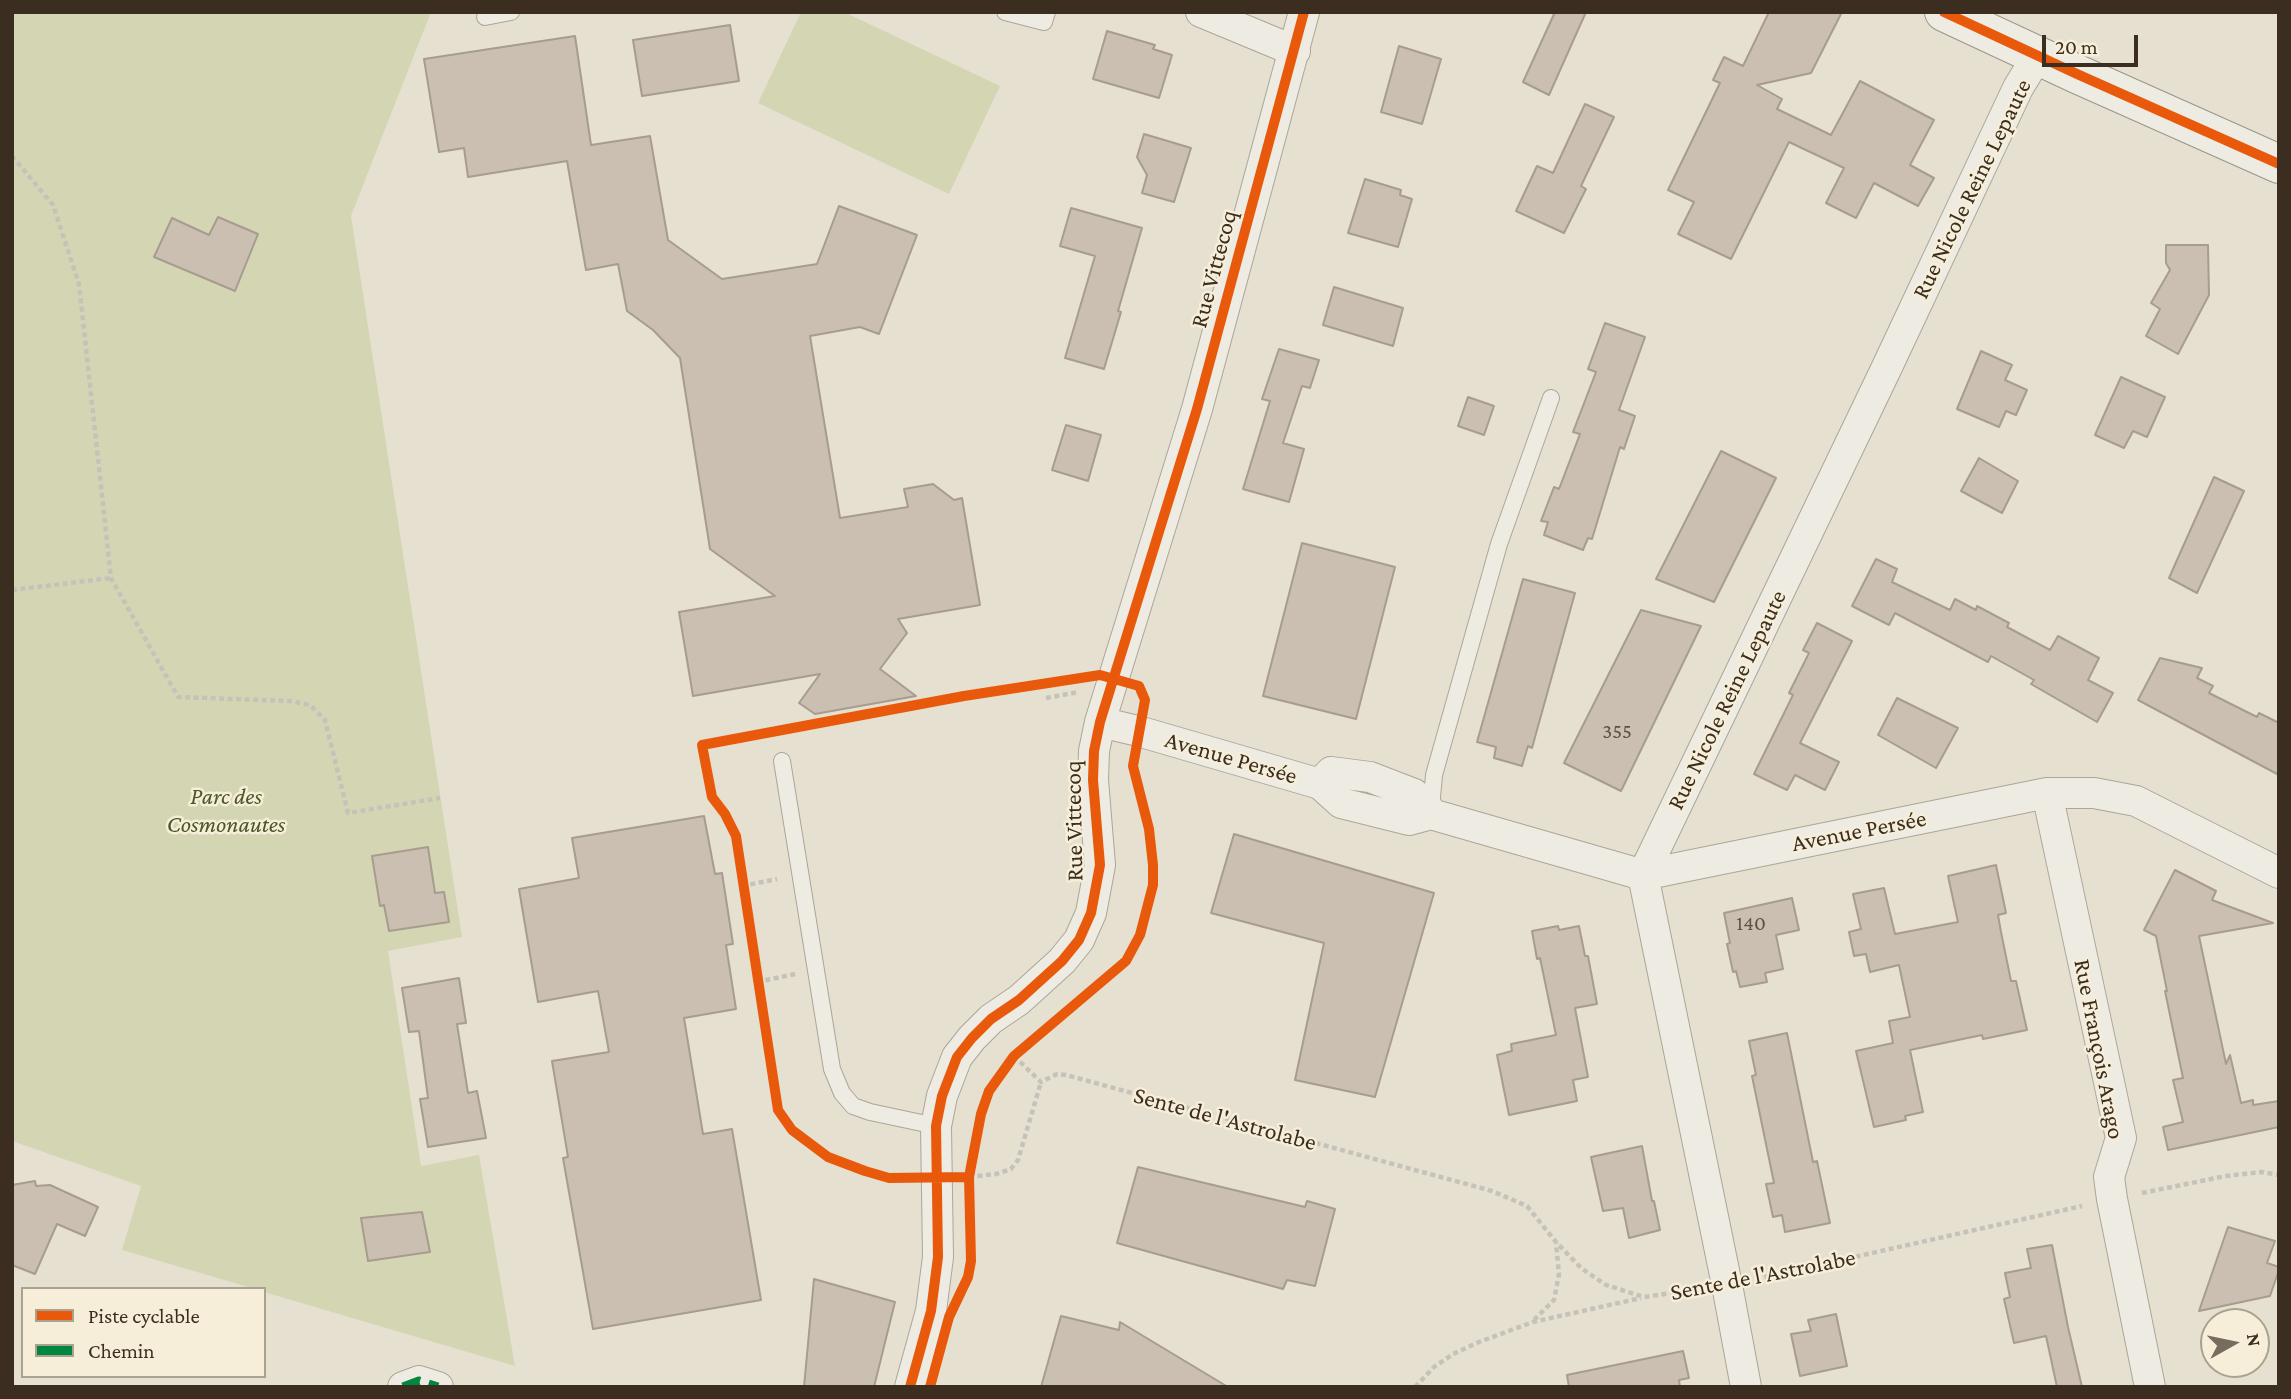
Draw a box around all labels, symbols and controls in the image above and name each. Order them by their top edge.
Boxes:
scale bar [2046,21,2142,65]
text: 20 m [2055,35,2098,59]
street label: Rue Nicole Reine Lepaute [1906,74,2038,304]
street label: Rue Vittecoq [1184,207,1244,331]
street label: Rue Nicole Reine Lepaute [1661,585,1793,815]
house number: 355 [1602,719,1632,745]
street label: Avenue Persée [1162,725,1300,791]
street label: Rue Vittecoq [1059,760,1089,882]
park label: Parc des Cosmonautes [167,783,285,839]
street label: Avenue Persée [1789,804,1929,858]
house number: 140 [1736,911,1766,937]
street label: Rue François Arago [2067,957,2131,1141]
street label: Sente de l'Astrolabe [1130,1081,1320,1157]
street label: Sente de l'Astrolabe [1668,1243,1858,1307]
legend [21,1287,266,1378]
text: Piste cyclable [88,1304,200,1328]
north arrow [2200,1308,2270,1378]
text: N [2243,1332,2266,1348]
text: Chemin [88,1339,155,1363]

